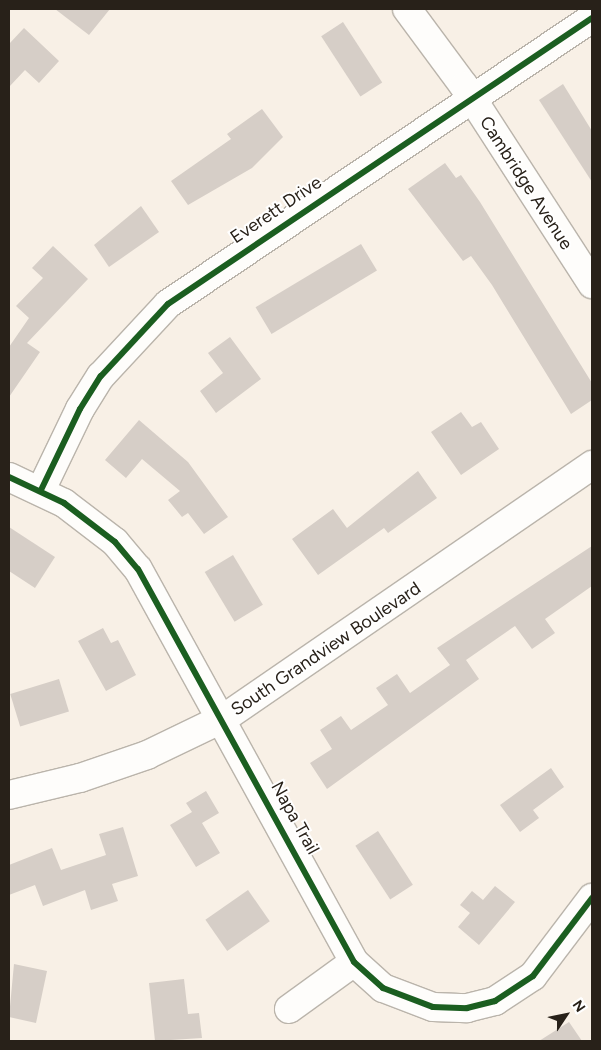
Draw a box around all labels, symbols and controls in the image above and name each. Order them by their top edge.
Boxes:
street label: Cambridge Avenue [475,112,577,254]
street label: Everett Drive [226,172,326,248]
street label: South Grandview Boulevard [227,577,425,721]
street label: Napa Trail [266,778,324,858]
north arrow [541,990,591,1040]
text: N [569,997,589,1016]

